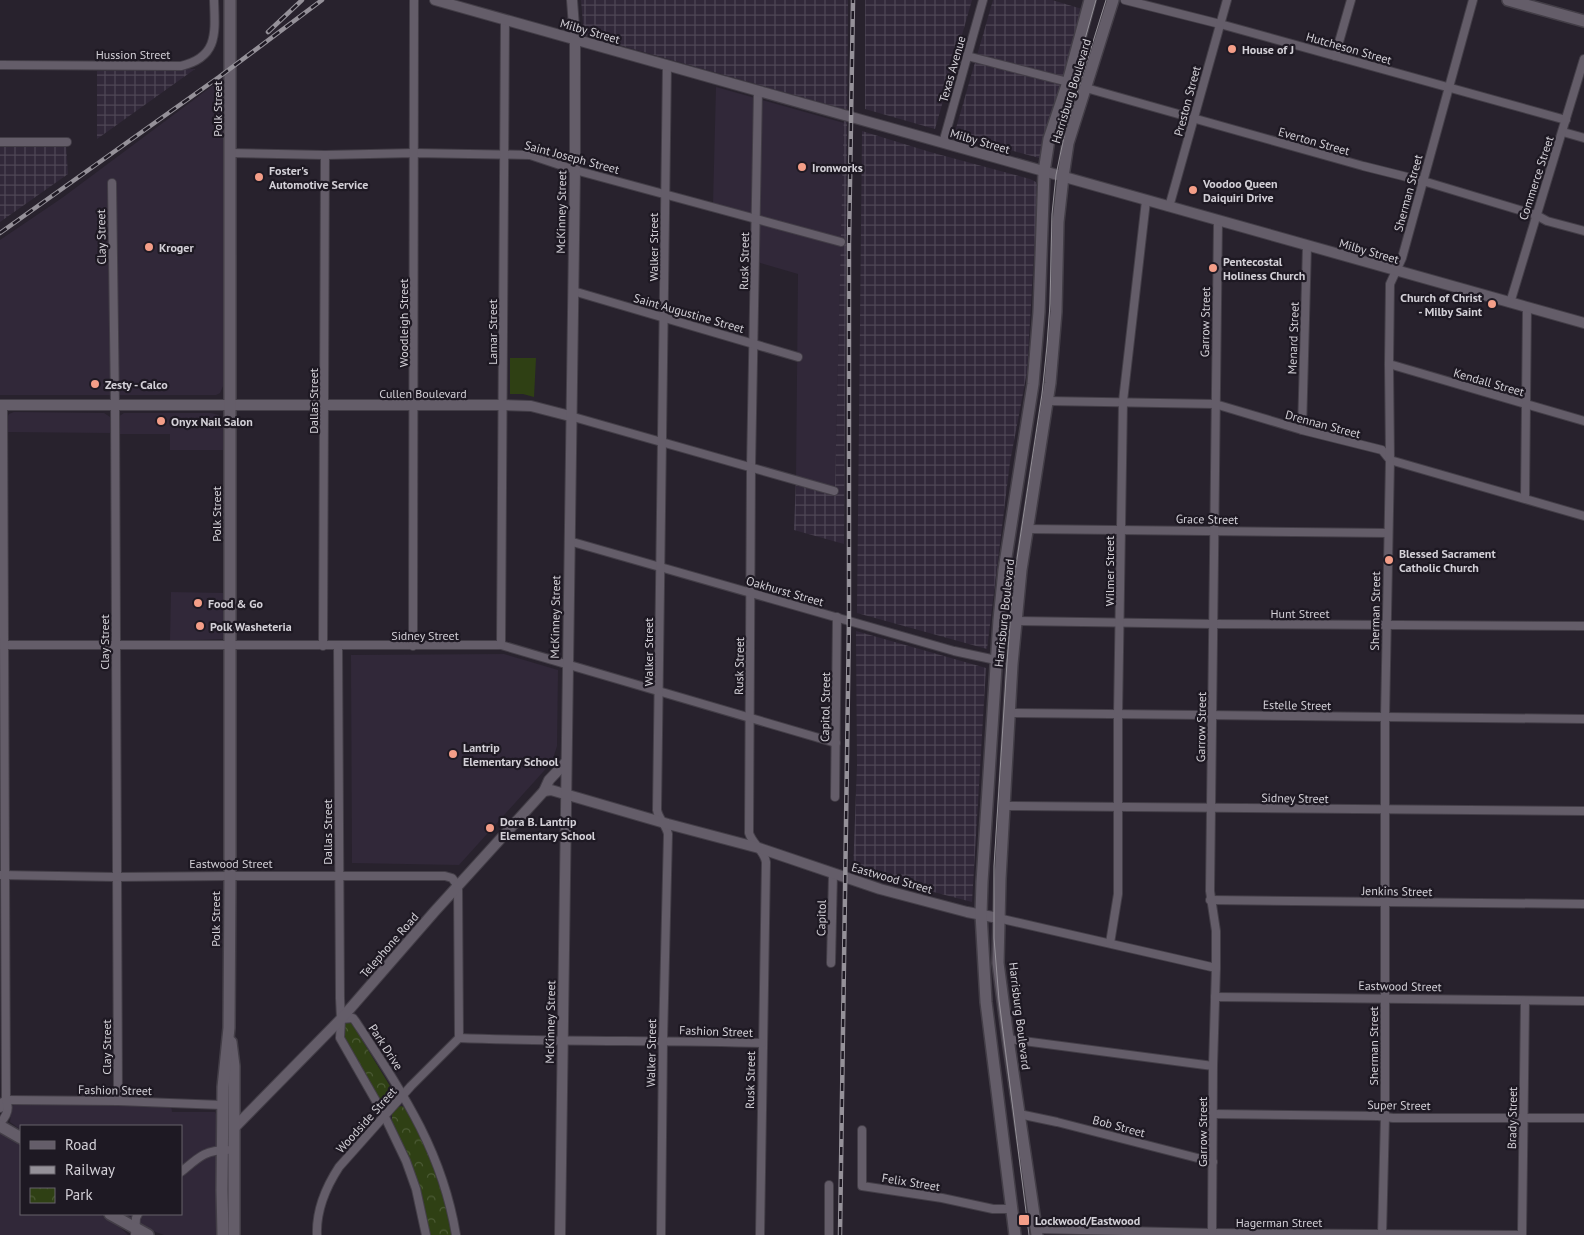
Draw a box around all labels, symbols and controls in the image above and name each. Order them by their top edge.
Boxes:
street label: Milby Street [558,15,622,47]
street label: Hutcheson Street [1304,29,1394,67]
street label: Texas Avenue [935,34,969,104]
street label: Harrisburg Boulevard [1048,37,1094,145]
place label: House of J [1242,42,1294,57]
marker: House of J [1226,43,1238,55]
street label: Hussion Street [96,47,170,62]
street label: Preston Street [1170,64,1204,138]
street label: Polk Street [210,81,225,137]
street label: Everton Street [1277,124,1351,158]
street label: Milby Street [948,125,1012,157]
street label: Commerce Street [1515,134,1557,222]
street label: Saint Joseph Street [523,137,621,177]
street label: Sherman Street [1391,153,1425,233]
place label: Ironworks [812,160,863,175]
marker: Ironworks [796,161,808,173]
place label: Foster's Automotive Service [269,163,368,192]
street label: McKinney Street [553,170,569,254]
marker: Foster's Automotive Service [253,171,265,183]
place label: Voodoo Queen Daiquiri Drive [1202,176,1278,205]
marker: Voodoo Queen Daiquiri Drive [1187,184,1199,196]
street label: Clay Street [93,209,109,265]
street label: Walker Street [646,213,661,281]
street label: Rusk Street [736,232,752,290]
street label: Milby Street [1337,235,1401,267]
place label: Kroger [159,240,194,255]
marker: Kroger [143,241,155,253]
place label: Pentecostal Holiness Church [1223,254,1305,283]
marker: Pentecostal Holiness Church [1207,262,1219,274]
street label: Woodleigh Street [396,279,411,367]
street label: Garrow Street [1197,287,1213,357]
street label: Saint Augustine Street [632,290,746,336]
place label: Church of Christ - Milby Saint [1400,290,1483,319]
marker: Church of Christ - Milby Saint [1486,298,1498,310]
street label: Lamar Street [485,299,500,365]
street label: Menard Street [1284,302,1302,374]
street label: Kendall Street [1452,365,1526,399]
street label: Dallas Street [306,368,321,434]
place label: Zesty - Calco [105,377,168,392]
marker: Zesty - Calco [89,378,101,390]
street label: Cullen Boulevard [379,386,467,401]
street label: Drennan Street [1284,407,1362,441]
place label: Onyx Nail Salon [171,414,253,429]
marker: Onyx Nail Salon [155,415,167,427]
street label: Polk Street [209,486,224,542]
street label: Grace Street [1176,511,1238,527]
street label: Wilmer Street [1102,536,1117,606]
place label: Blessed Sacrament Catholic Church [1399,546,1496,575]
marker: Blessed Sacrament Catholic Church [1383,554,1395,566]
street label: Harrisburg Boulevard [991,558,1017,668]
street label: Sherman Street [1367,571,1383,651]
street label: Oakhurst Street [744,573,826,609]
street label: McKinney Street [547,575,563,659]
place label: Food & Go [208,596,263,611]
marker: Food & Go [192,597,204,609]
street label: Hunt Street [1270,606,1330,621]
street label: Clay Street [97,614,112,670]
street label: Walker Street [641,618,656,686]
place label: Polk Washeteria [210,619,292,634]
marker: Polk Washeteria [194,620,206,632]
street label: Sidney Street [391,628,459,643]
street label: Rusk Street [731,637,747,695]
street label: Capitol Street [817,672,833,742]
street label: Garrow Street [1193,692,1209,762]
street label: Estelle Street [1263,697,1331,713]
place label: Lantrip Elementary School [463,740,559,769]
marker: Lantrip Elementary School [447,748,459,760]
street label: Sidney Street [1261,790,1329,806]
street label: Dallas Street [320,799,335,865]
place label: Dora B. Lantrip Elementary School [500,814,596,843]
marker: Dora B. Lantrip Elementary School [484,822,496,834]
street label: Eastwood Street [189,856,273,871]
street label: Eastwood Street [850,859,934,897]
street label: Jenkins Street [1361,883,1432,899]
street label: Polk Street [208,891,223,947]
street label: Capitol [813,899,829,936]
street label: Telephone Road [357,909,421,981]
street label: Harrisburg Boulevard [1006,961,1034,1071]
street label: Eastwood Street [1358,978,1442,994]
street label: McKinney Street [542,980,558,1064]
street label: Sherman Street [1366,1006,1381,1086]
street label: Clay Street [99,1019,114,1075]
street label: Walker Street [643,1019,659,1087]
street label: Park Drive [366,1021,406,1073]
street label: Fashion Street [679,1022,753,1040]
street label: Rusk Street [742,1051,758,1109]
street label: Fashion Street [78,1082,152,1098]
street label: Woodside Street [333,1084,399,1156]
street label: Brady Street [1504,1087,1520,1149]
street label: Garrow Street [1195,1097,1210,1167]
street label: Super Street [1367,1097,1431,1113]
street label: Bob Street [1091,1112,1147,1140]
legend [20,1125,182,1215]
text: Road [65,1135,97,1154]
text: Railway [65,1160,115,1179]
street label: Felix Street [881,1170,941,1194]
text: Park [65,1185,93,1204]
marker: Lockwood/Eastwood [1017,1213,1031,1227]
place label: Lockwood/Eastwood [1035,1213,1140,1228]
street label: Hagerman Street [1236,1215,1322,1230]

